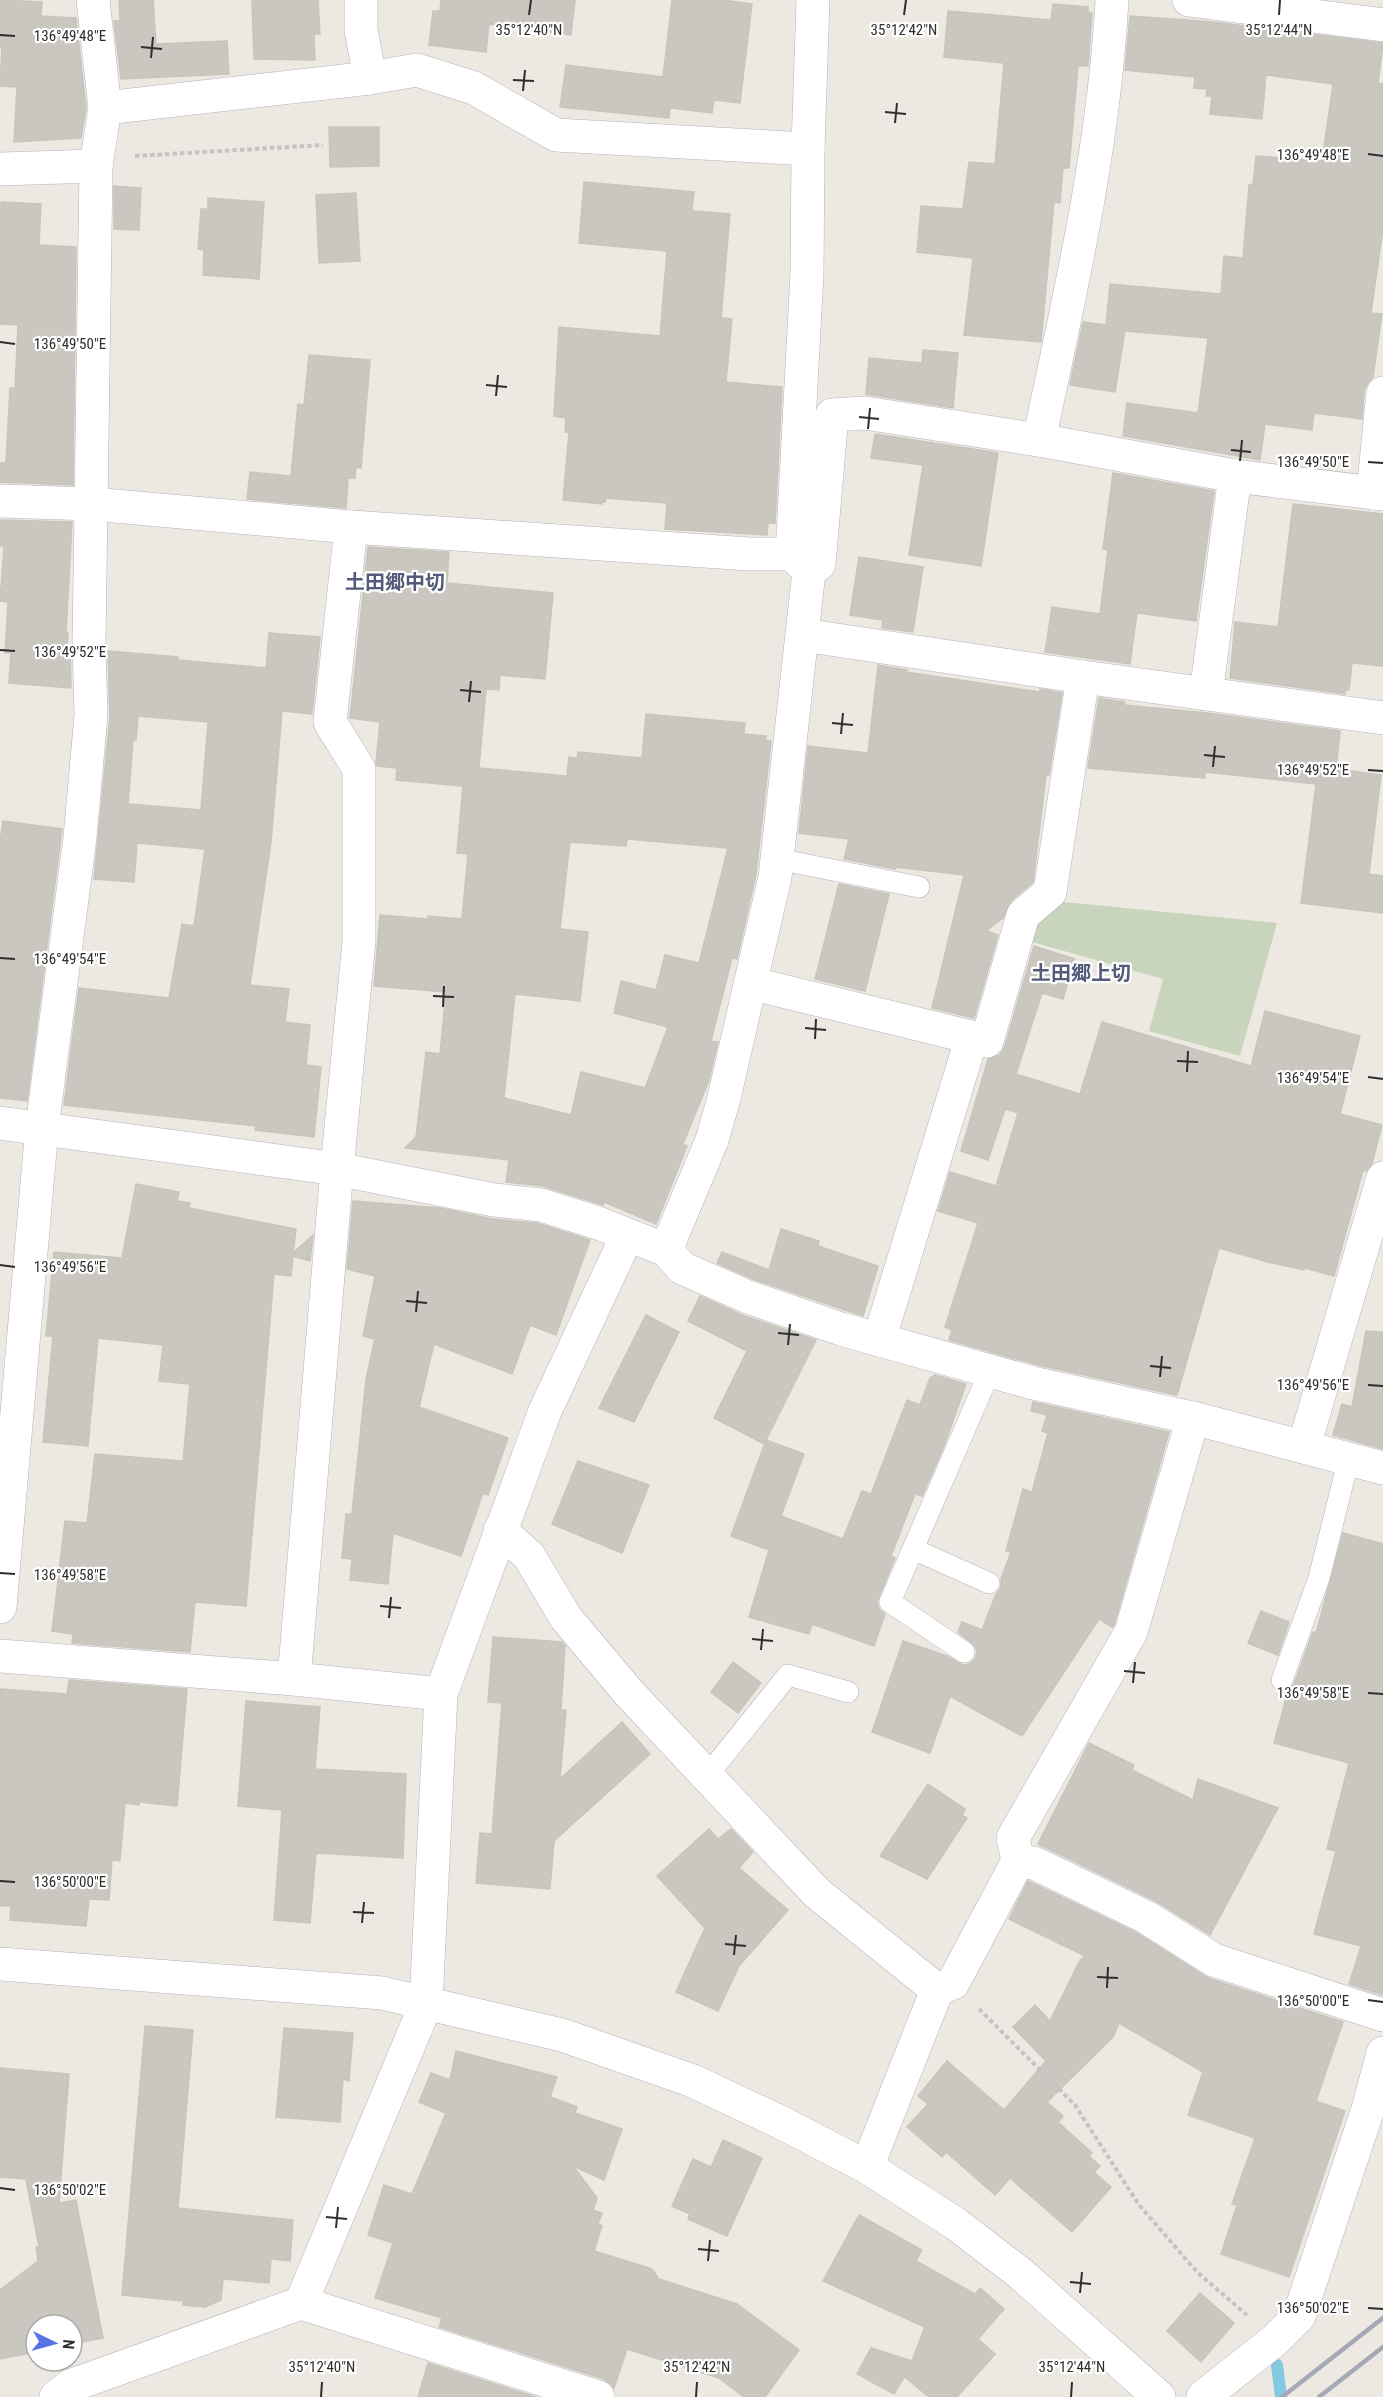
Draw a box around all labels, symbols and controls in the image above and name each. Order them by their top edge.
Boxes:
text: 35°12'40"N [496,21,562,39]
text: 35°12'42"N [871,21,937,39]
text: 35°12'44"N [1246,21,1312,39]
text: 136°49'48"E [34,27,106,45]
text: 136°49'48"E [1277,146,1349,164]
text: 136°49'50"E [34,335,106,353]
text: 136°49'50"E [1277,453,1349,471]
district label: 土田郷中切 [345,570,445,594]
text: 136°49'52"E [34,643,106,661]
text: 136°49'52"E [1277,761,1349,779]
text: 136°49'54"E [34,950,106,968]
district label: 土田郷上切 [1031,961,1131,985]
text: 136°49'54"E [1277,1069,1349,1087]
text: 136°49'56"E [34,1258,106,1276]
text: 136°49'56"E [1277,1376,1349,1394]
text: 136°49'58"E [34,1566,106,1584]
text: 136°49'58"E [1277,1684,1349,1702]
text: 136°50'00"E [34,1873,106,1891]
text: 136°50'00"E [1277,1992,1349,2010]
text: 136°50'02"E [34,2181,106,2199]
text: 136°50'02"E [1277,2299,1349,2317]
north arrow [24,2313,84,2373]
text: N [59,2339,78,2350]
text: 35°12'40"N [289,2358,355,2376]
text: 35°12'42"N [664,2358,730,2376]
text: 35°12'44"N [1039,2358,1105,2376]

